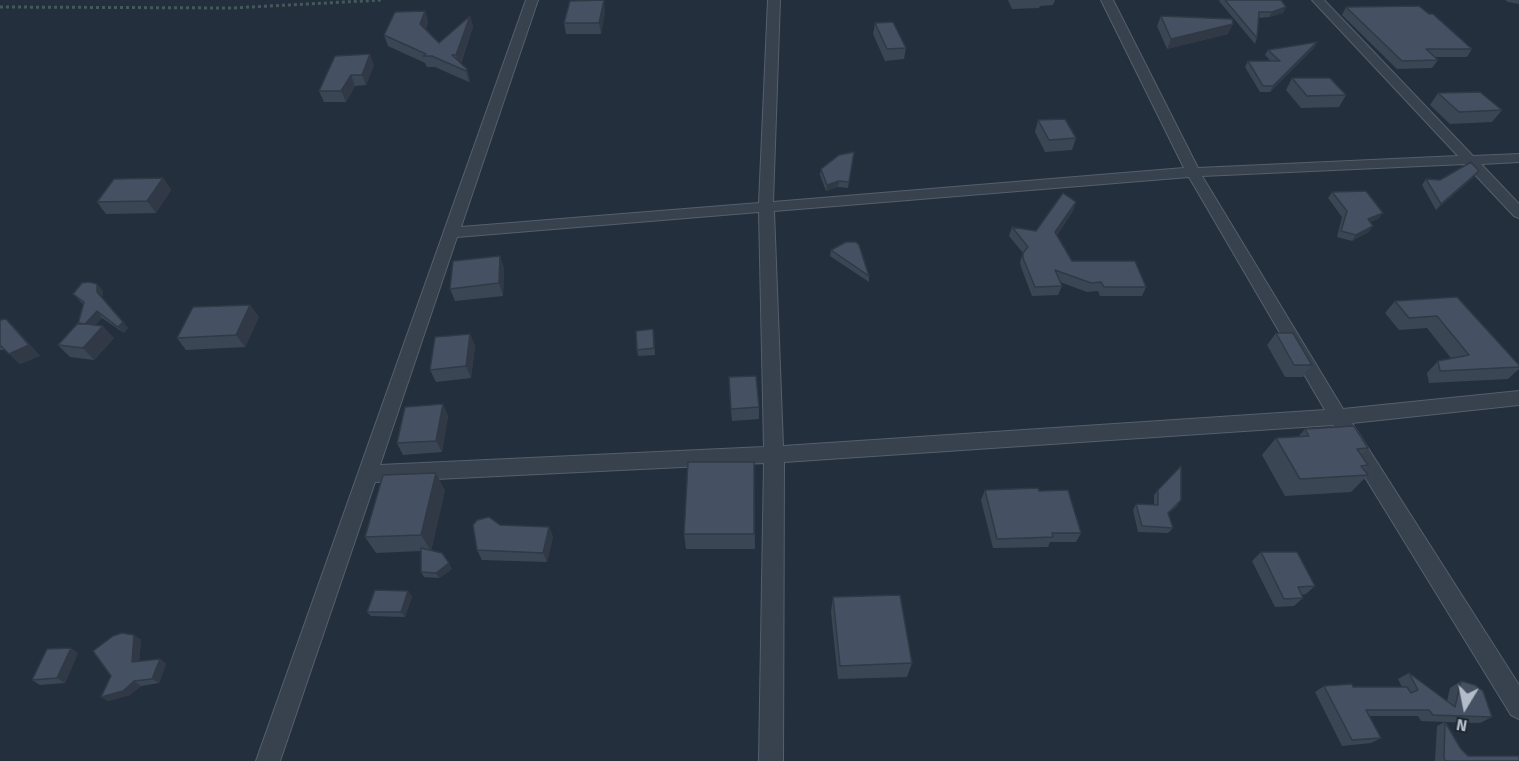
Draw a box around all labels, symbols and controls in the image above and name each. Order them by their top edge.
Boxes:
north arrow [1435,677,1495,737]
text: N [1455,715,1469,735]

